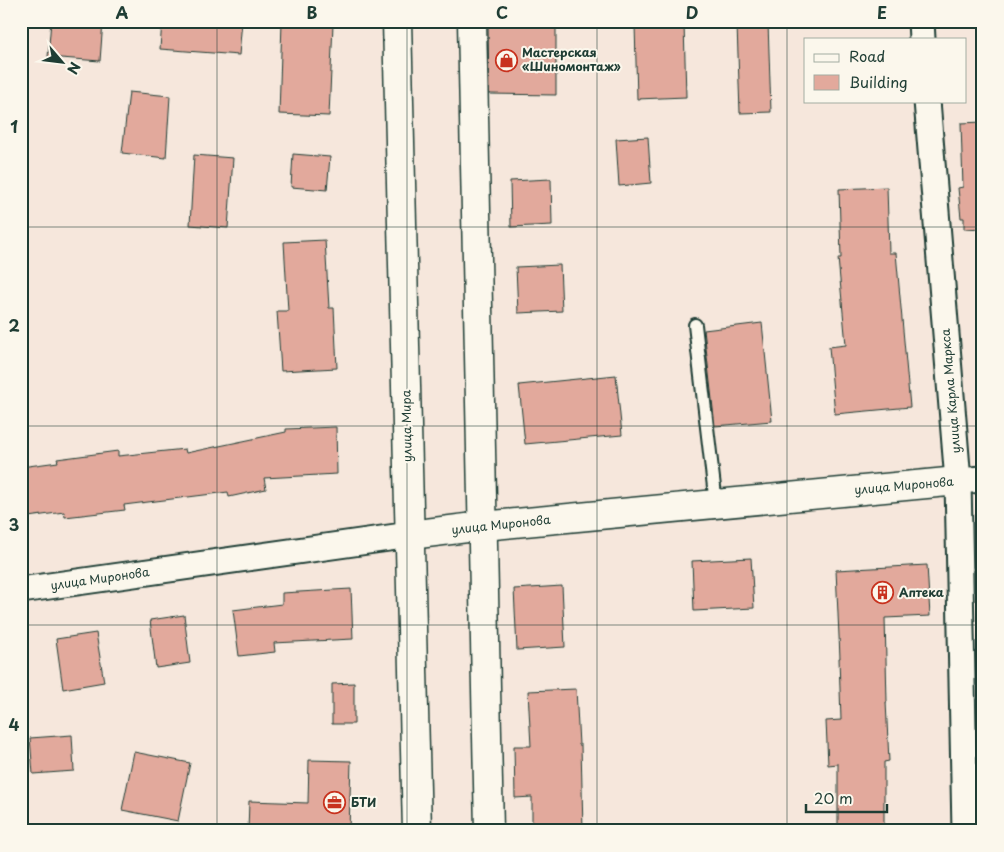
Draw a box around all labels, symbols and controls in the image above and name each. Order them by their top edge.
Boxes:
text: A [116,0,129,24]
text: B [307,0,318,24]
text: C [496,0,508,24]
text: D [686,0,698,24]
text: E [877,0,887,24]
north arrow [38,38,88,88]
legend [804,38,966,102]
place label: Мастерская «Шиномонтаж» [522,43,621,75]
text: Road [849,44,885,67]
shop icon: Мастерская «Шиномонтаж» [494,48,518,72]
text: N [62,59,86,78]
text: Building [849,70,908,93]
text: 1 [10,114,18,138]
text: 2 [8,313,20,337]
street label: улица Карла Маркса [936,327,964,454]
street label: улица Мира [396,389,416,462]
street label: улица Миронова [854,472,955,498]
street label: улица Миронова [451,510,552,538]
text: 3 [9,512,19,536]
street label: улица Миронова [49,562,151,594]
building icon: Аптека [871,581,895,605]
place label: Аптека [899,583,944,601]
text: 4 [9,712,20,736]
scale bar [806,782,888,814]
text: 20 m [814,786,853,809]
office icon: БТИ [323,791,347,815]
place label: БТИ [351,793,376,811]

